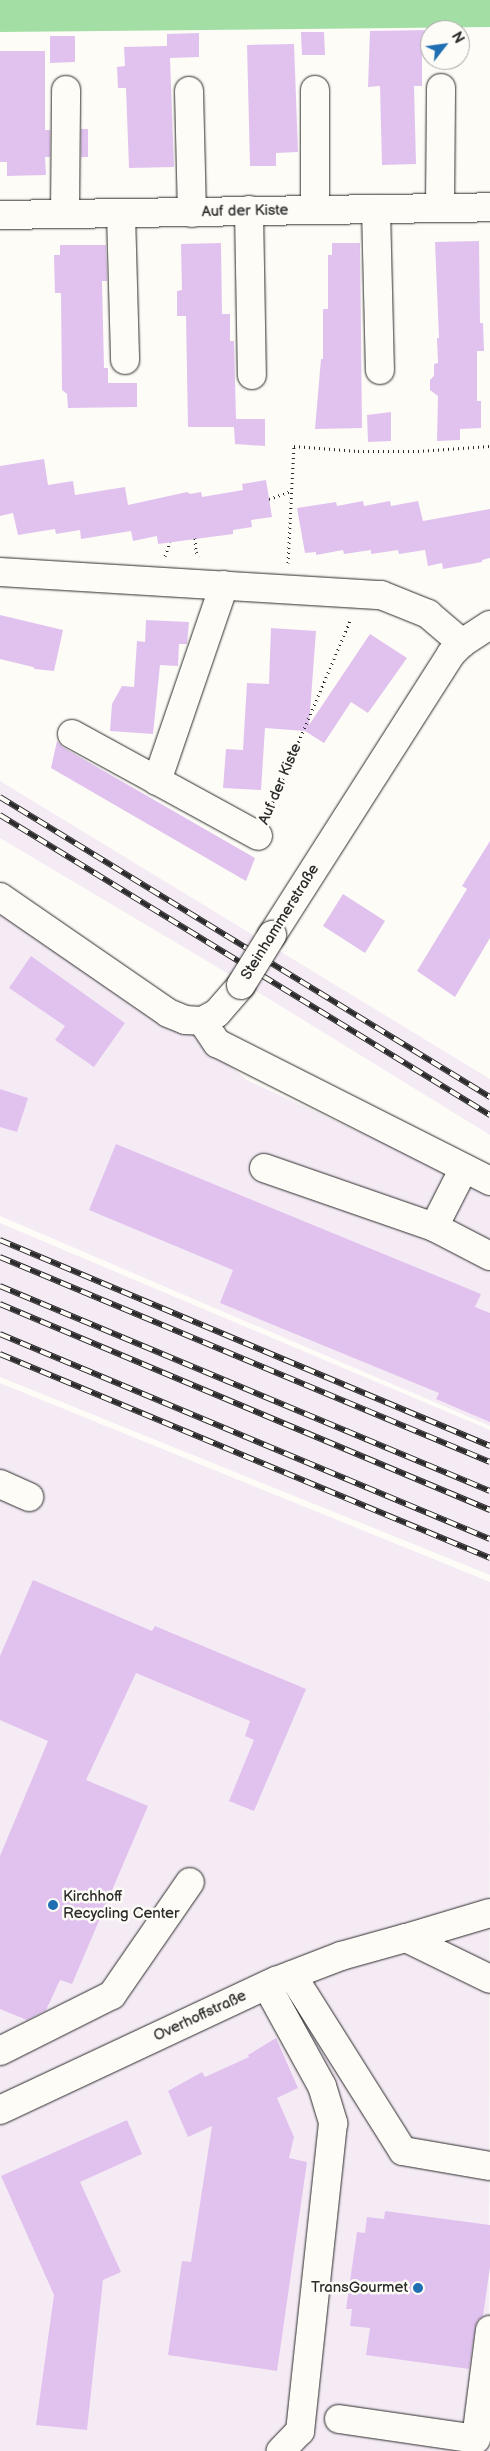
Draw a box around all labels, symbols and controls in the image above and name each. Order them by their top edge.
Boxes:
north arrow [420,20,470,70]
text: N [448,29,468,47]
street label: Auf der Kiste [202,201,288,221]
street label: Auf der Kiste [255,741,305,827]
street label: Steinhammerstraße [237,861,323,983]
place label: Kirchhoff Recycling Center [63,1887,179,1922]
marker: Kirchhoff Recycling Center [47,1899,59,1911]
street label: Overhoffstraße [151,1987,249,2045]
place label: TransGourmet [311,2279,408,2297]
marker: TransGourmet [412,2282,424,2294]

